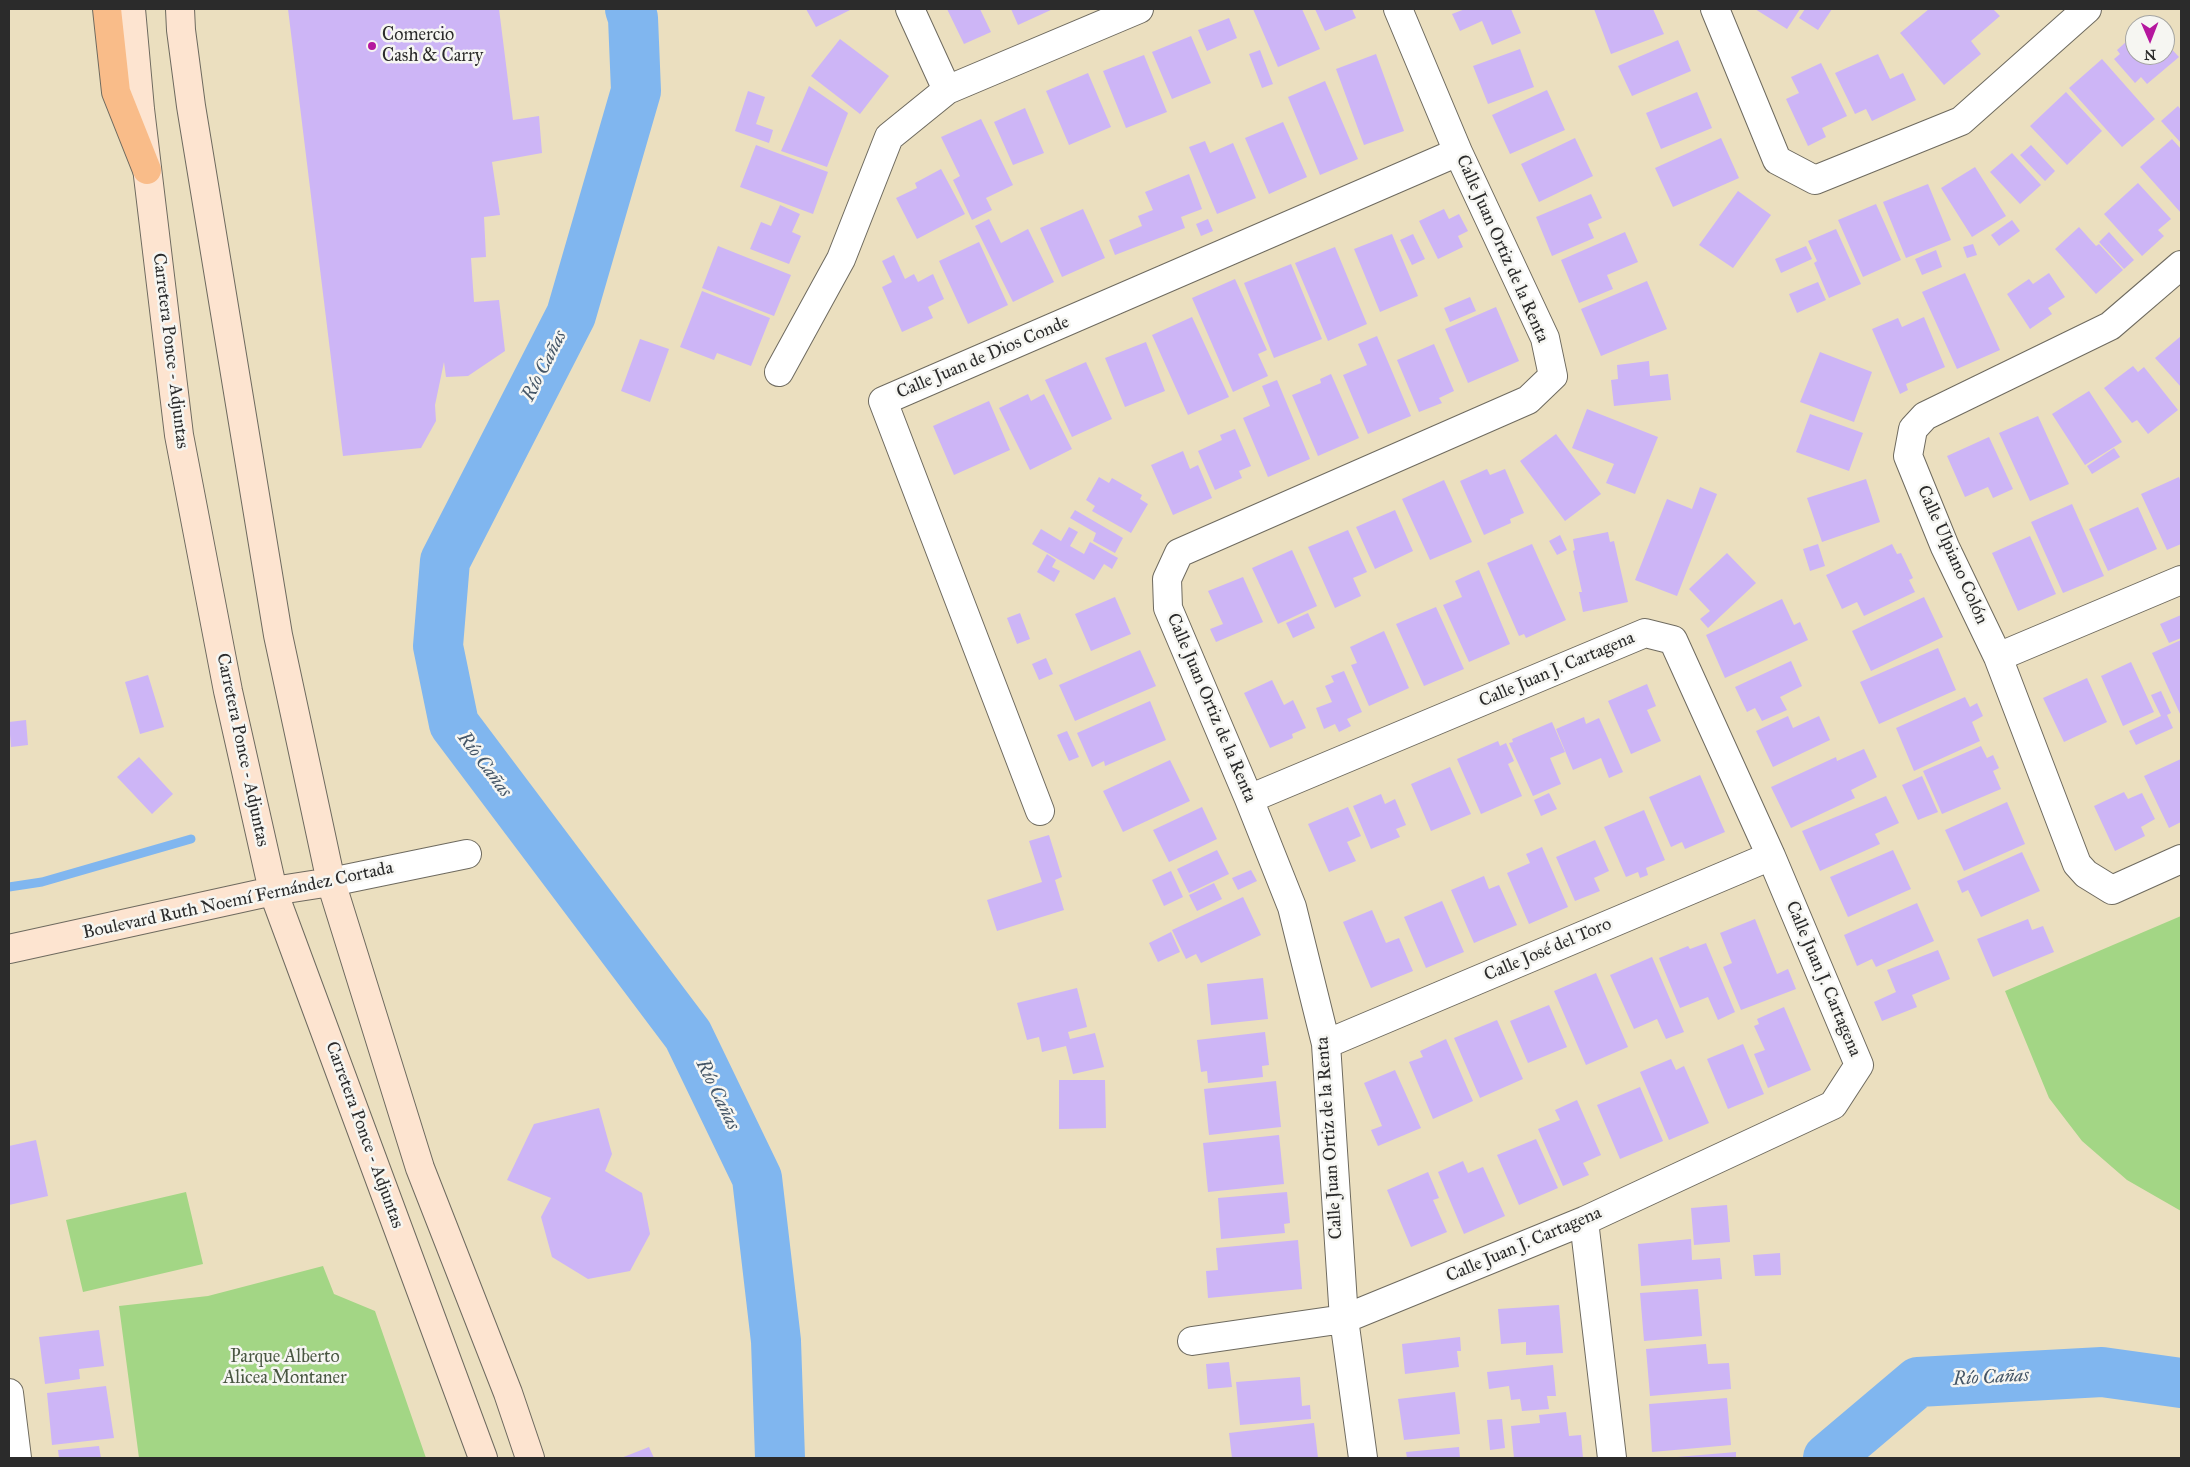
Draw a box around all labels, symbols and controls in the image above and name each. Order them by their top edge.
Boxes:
north arrow [2125,15,2175,65]
place label: Comercio Cash & Carry [382,25,483,68]
marker: Comercio Cash & Carry [366,40,378,52]
text: N [2144,46,2156,63]
street label: Calle Juan Ortiz de la Renta [1451,152,1553,346]
street label: Carretera Ponce - Adjuntas [147,252,193,450]
street label: Calle Juan de Dios Conde [893,312,1073,404]
water label: Río Cañas [518,327,572,405]
street label: Calle Ulpiano Colón [1912,482,1992,628]
street label: Calle Juan Ortiz de la Renta [1161,610,1261,806]
street label: Calle Juan J. Cartagena [1476,627,1638,713]
street label: Carretera Ponce - Adjuntas [211,651,273,849]
water label: Río Cañas [452,728,516,802]
street label: Boulevard Ruth Noemí Fernández Cortada [81,857,395,945]
street label: Calle Juan J. Cartagena [1780,898,1866,1060]
street label: Calle José del Toro [1481,913,1615,987]
street label: Calle Juan Ortiz de la Renta [1312,1036,1348,1240]
street label: Carretera Ponce - Adjuntas [320,1039,408,1231]
water label: Río Cañas [690,1056,744,1134]
street label: Calle Juan J. Cartagena [1443,1202,1605,1288]
park label: Parque Alberto Alicea Montaner [223,1347,347,1390]
water label: Río Cañas [1953,1365,2029,1391]

